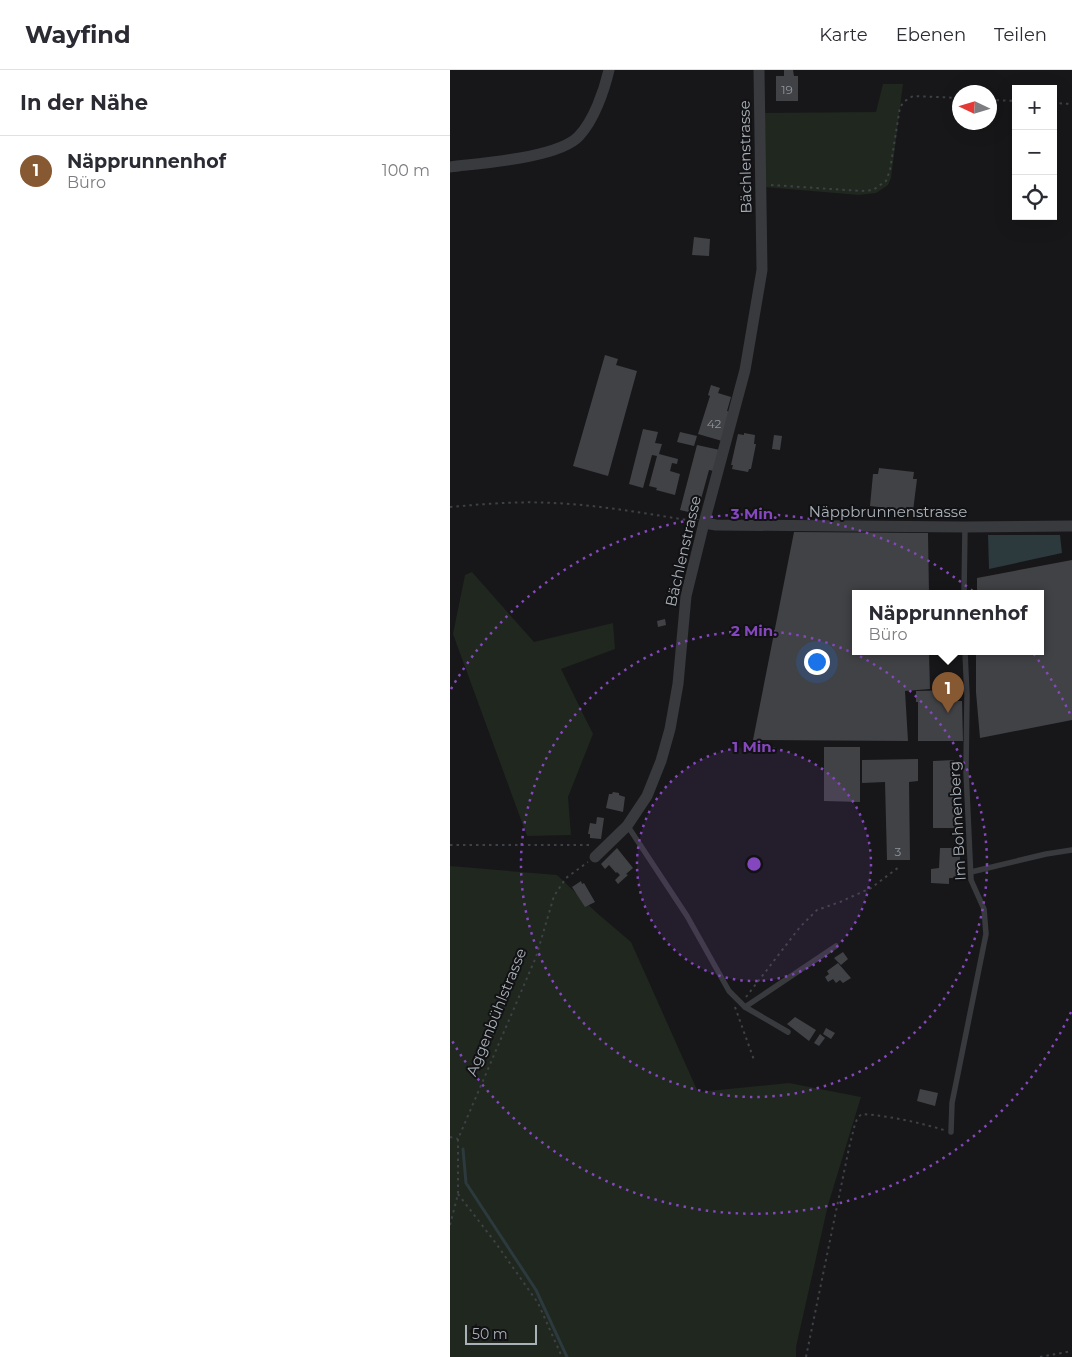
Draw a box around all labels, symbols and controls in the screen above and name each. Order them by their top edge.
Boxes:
text: Wayfind [25,20,131,49]
text: Karte [819,24,868,46]
text: Ebenen [896,24,966,46]
text: Teilen [994,24,1047,46]
house number: 19 [781,82,793,97]
north arrow [952,85,997,130]
map controls [1012,85,1057,220]
button: + [1012,85,1057,130]
text: In der Nähe [20,90,148,115]
street label: Bächlenstrasse [735,100,755,214]
button: − [1012,130,1057,175]
text: Näpprunnenhof [67,150,226,173]
text: 1 [33,161,39,180]
text: 100 m [382,161,430,180]
text: Büro [67,173,106,192]
button: locate [1012,175,1057,220]
house number: 42 [707,416,722,431]
street label: Bächlenstrasse [661,494,705,608]
street label: Näppbrunnenstrasse [809,502,967,521]
text: 3 Min. [730,504,777,523]
popup [852,590,1044,655]
text: Näpprunnenhof [869,602,1028,625]
text: 2 Min. [731,621,777,640]
text: Büro [869,625,908,644]
your location [804,649,830,675]
pin: 1 [932,672,964,713]
text: 1 Min. [732,737,776,756]
street label: Im Bohnenberg [944,761,970,881]
house number: 3 [895,844,902,859]
centre of rings [745,855,763,873]
street label: Aggenbühlstrasse [462,945,530,1079]
scale bar [465,1322,538,1345]
text: 50 m [472,1325,508,1343]

